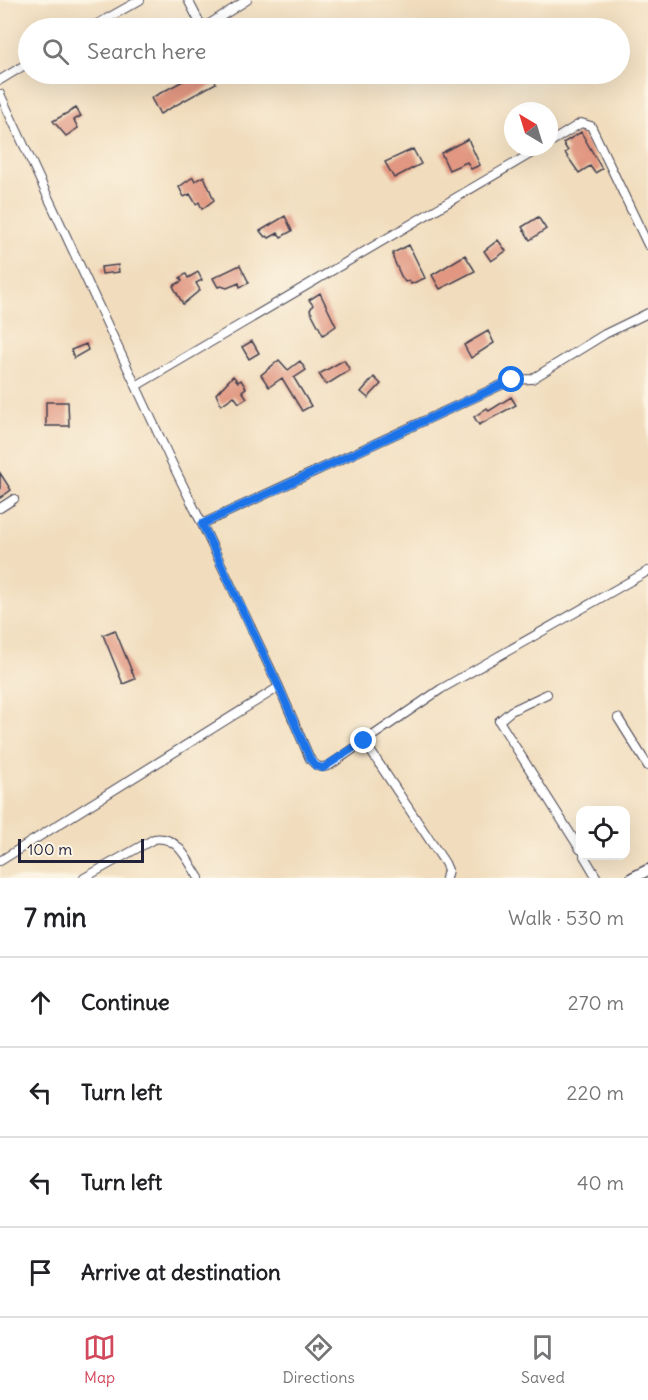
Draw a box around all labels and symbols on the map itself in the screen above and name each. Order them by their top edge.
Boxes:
north arrow [504,102,558,156]
route start [498,366,524,392]
route end [350,727,376,753]
scale bar [18,836,144,864]

